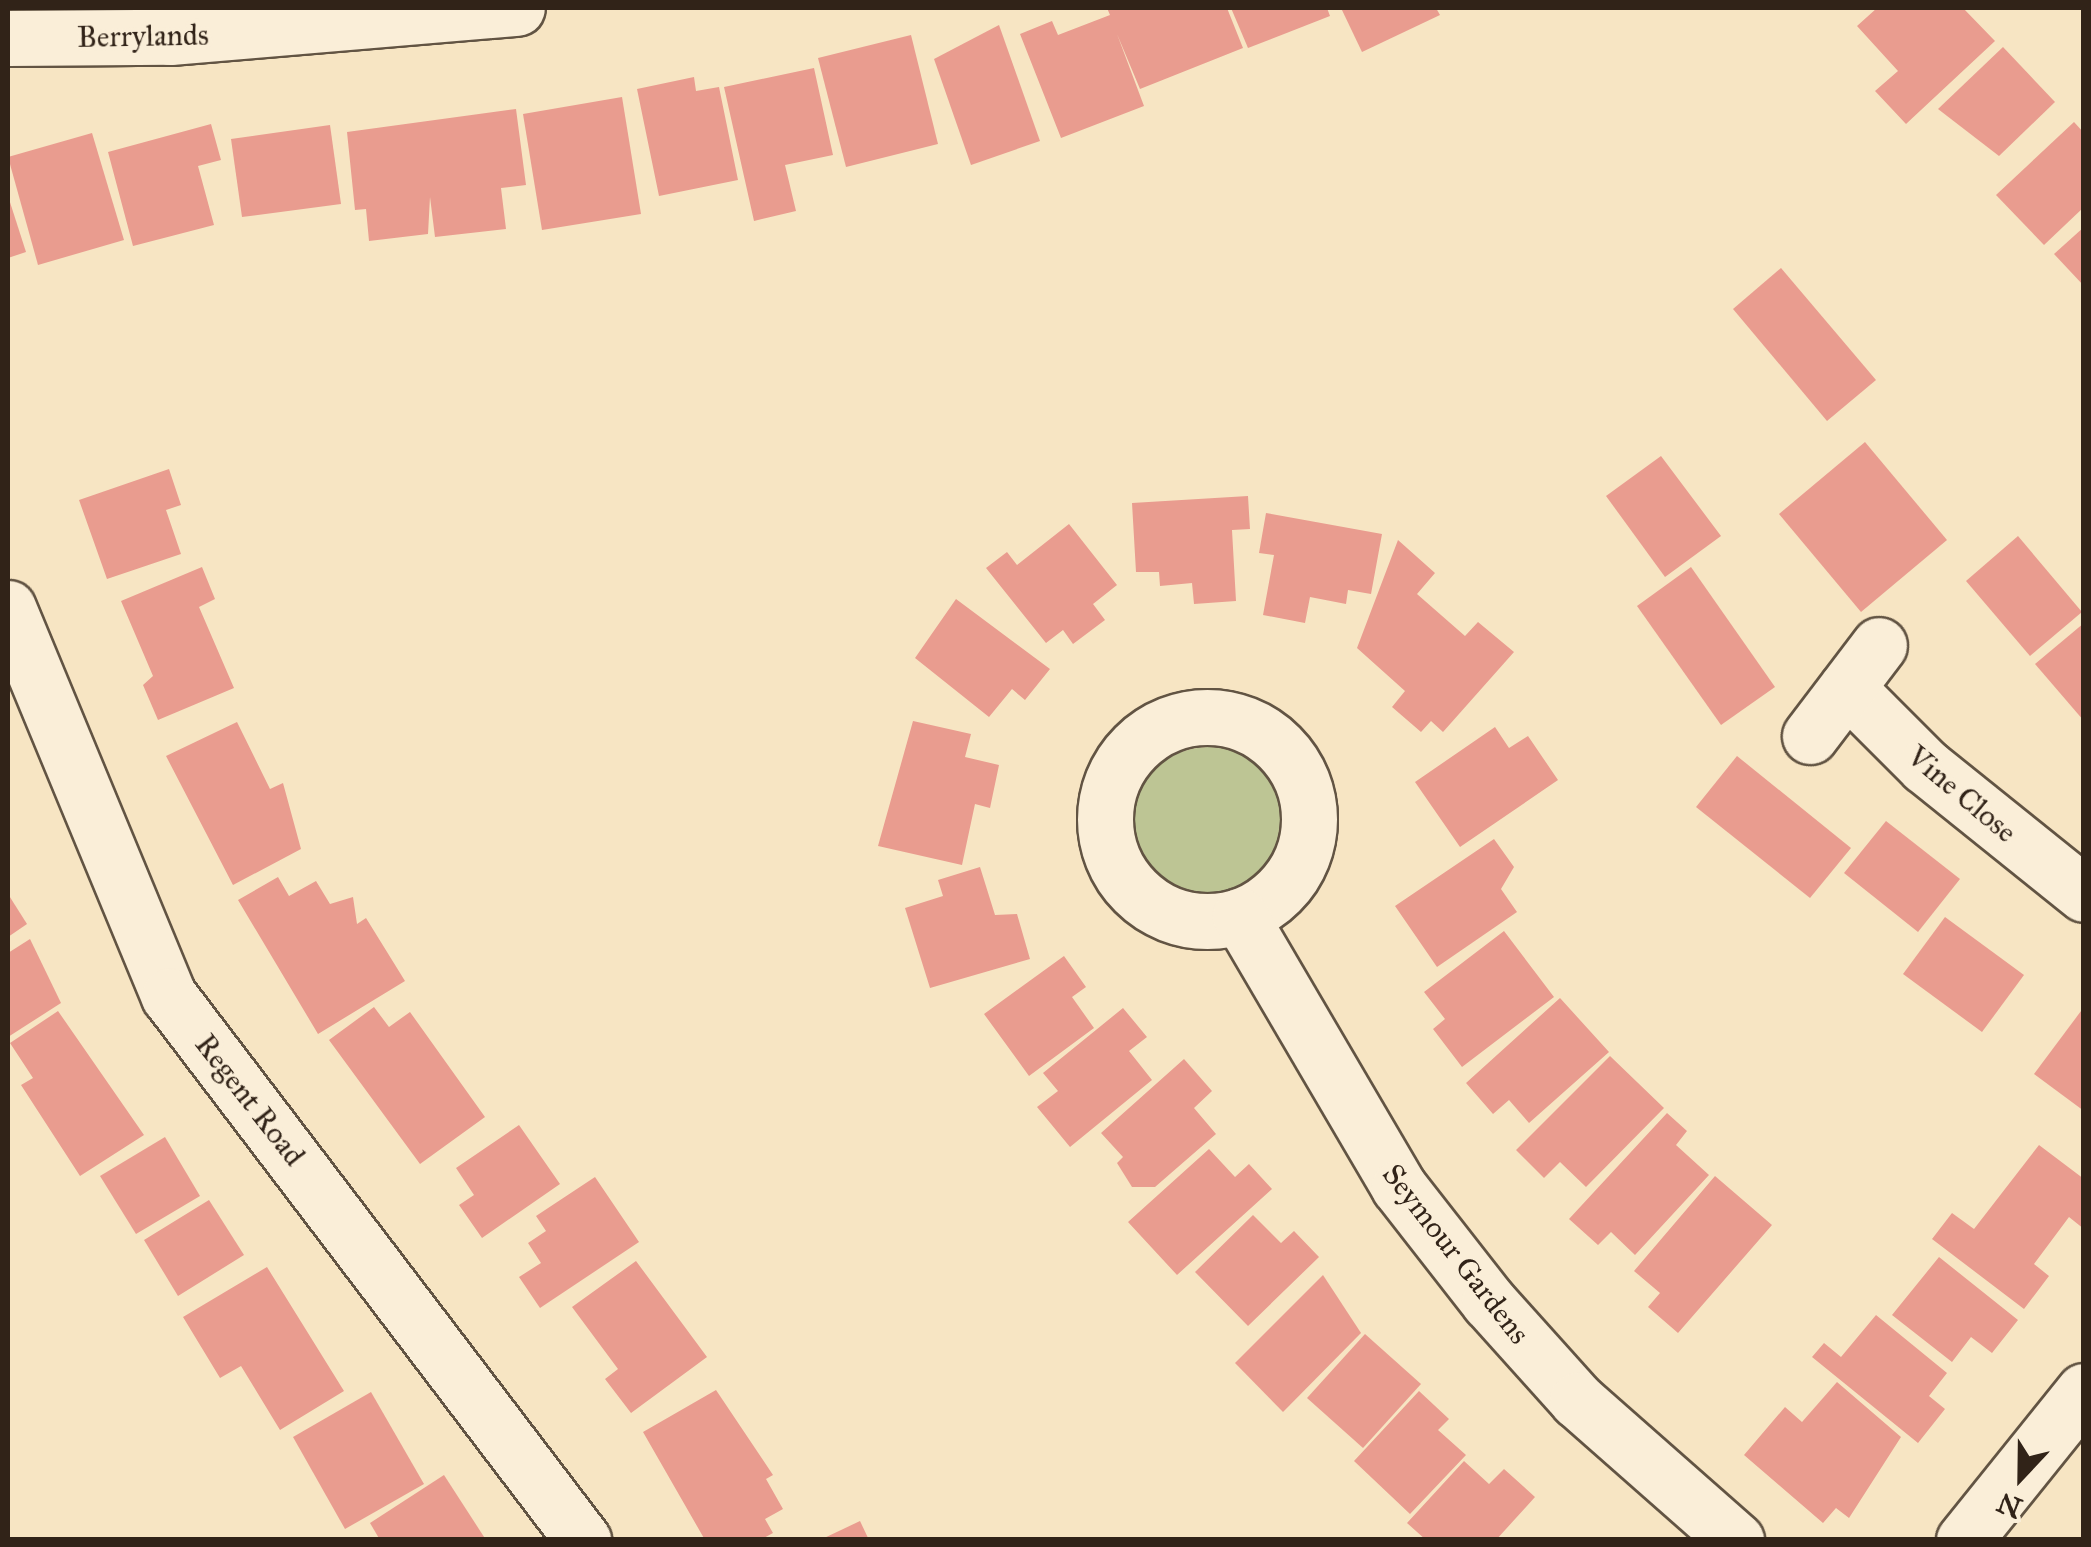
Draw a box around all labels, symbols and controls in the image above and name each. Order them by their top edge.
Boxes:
street label: Berrylands [77,17,209,55]
street label: Vine Close [1900,738,2024,850]
street label: Regent Road [187,1027,313,1173]
street label: Seymour Gardens [1375,1157,1537,1351]
north arrow [1971,1427,2071,1527]
text: N [1992,1485,2027,1526]

